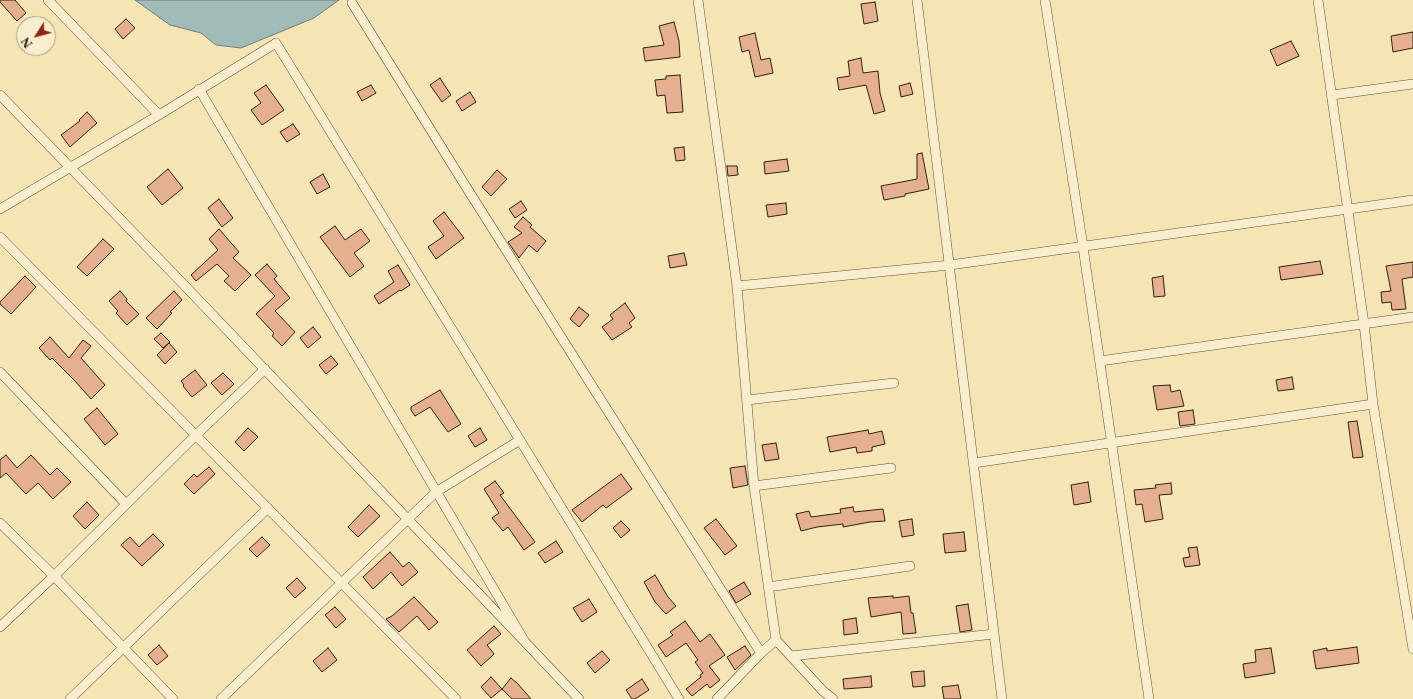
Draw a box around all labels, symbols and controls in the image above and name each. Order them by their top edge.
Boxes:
north arrow [16,16,56,56]
text: N [19,34,36,50]

